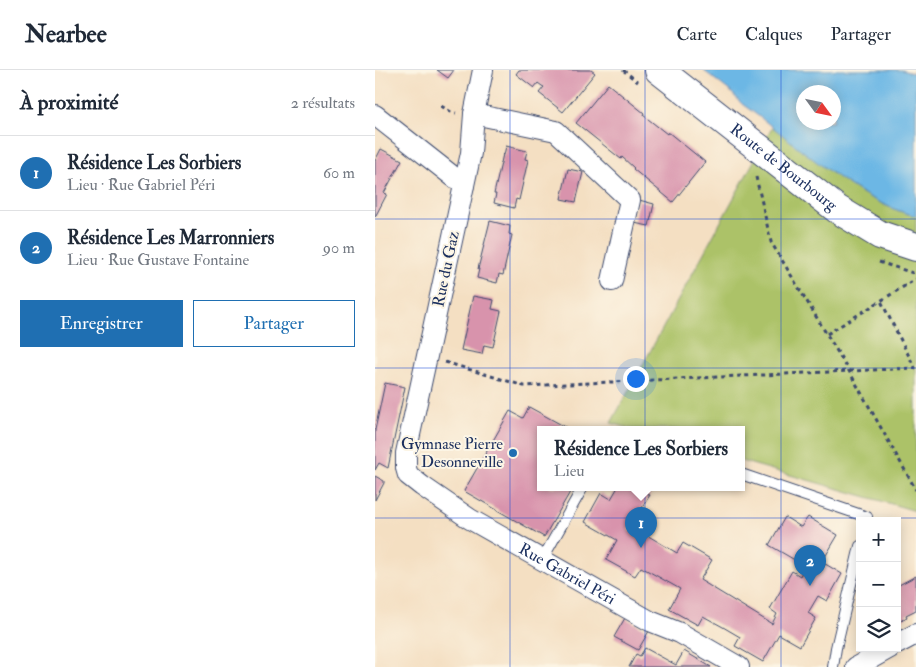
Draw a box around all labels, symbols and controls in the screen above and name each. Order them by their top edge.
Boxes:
text: Nearbee [25,19,107,50]
text: Carte [676,23,717,46]
text: Calques [745,23,802,46]
text: Partager [830,23,891,46]
north arrow [796,85,841,130]
text: À proximité [20,89,118,116]
text: 2 résultats [291,93,355,113]
street label: Route de Bourbourg [726,119,842,216]
text: Résidence Les Sorbiers [67,151,241,175]
text: 1 [33,163,39,183]
text: 60 m [323,163,355,183]
text: Lieu · Rue Gabriel Péri [67,175,215,195]
text: Résidence Les Marronniers [67,226,274,250]
street label: Rue du Gaz [428,229,464,309]
text: 2 [32,238,40,258]
text: 90 m [323,238,355,258]
text: Lieu · Rue Gustave Fontaine [67,250,249,270]
button: Enregistrer [20,300,183,347]
button: Partager [193,300,355,347]
your location [623,366,649,392]
popup [537,426,745,491]
place label: Gymnase Pierre Desonneville [401,434,503,472]
text: Résidence Les Sorbiers [554,437,728,461]
marker: Gymnase Pierre Desonneville [507,447,519,459]
text: Lieu [554,461,585,481]
pin: 1 [625,507,657,548]
map controls [856,517,901,652]
button: + [856,517,901,562]
street label: Rue Gabriel Péri [515,539,619,609]
pin: 2 [794,545,826,586]
button: − [856,562,901,607]
button: layers [856,607,901,652]

